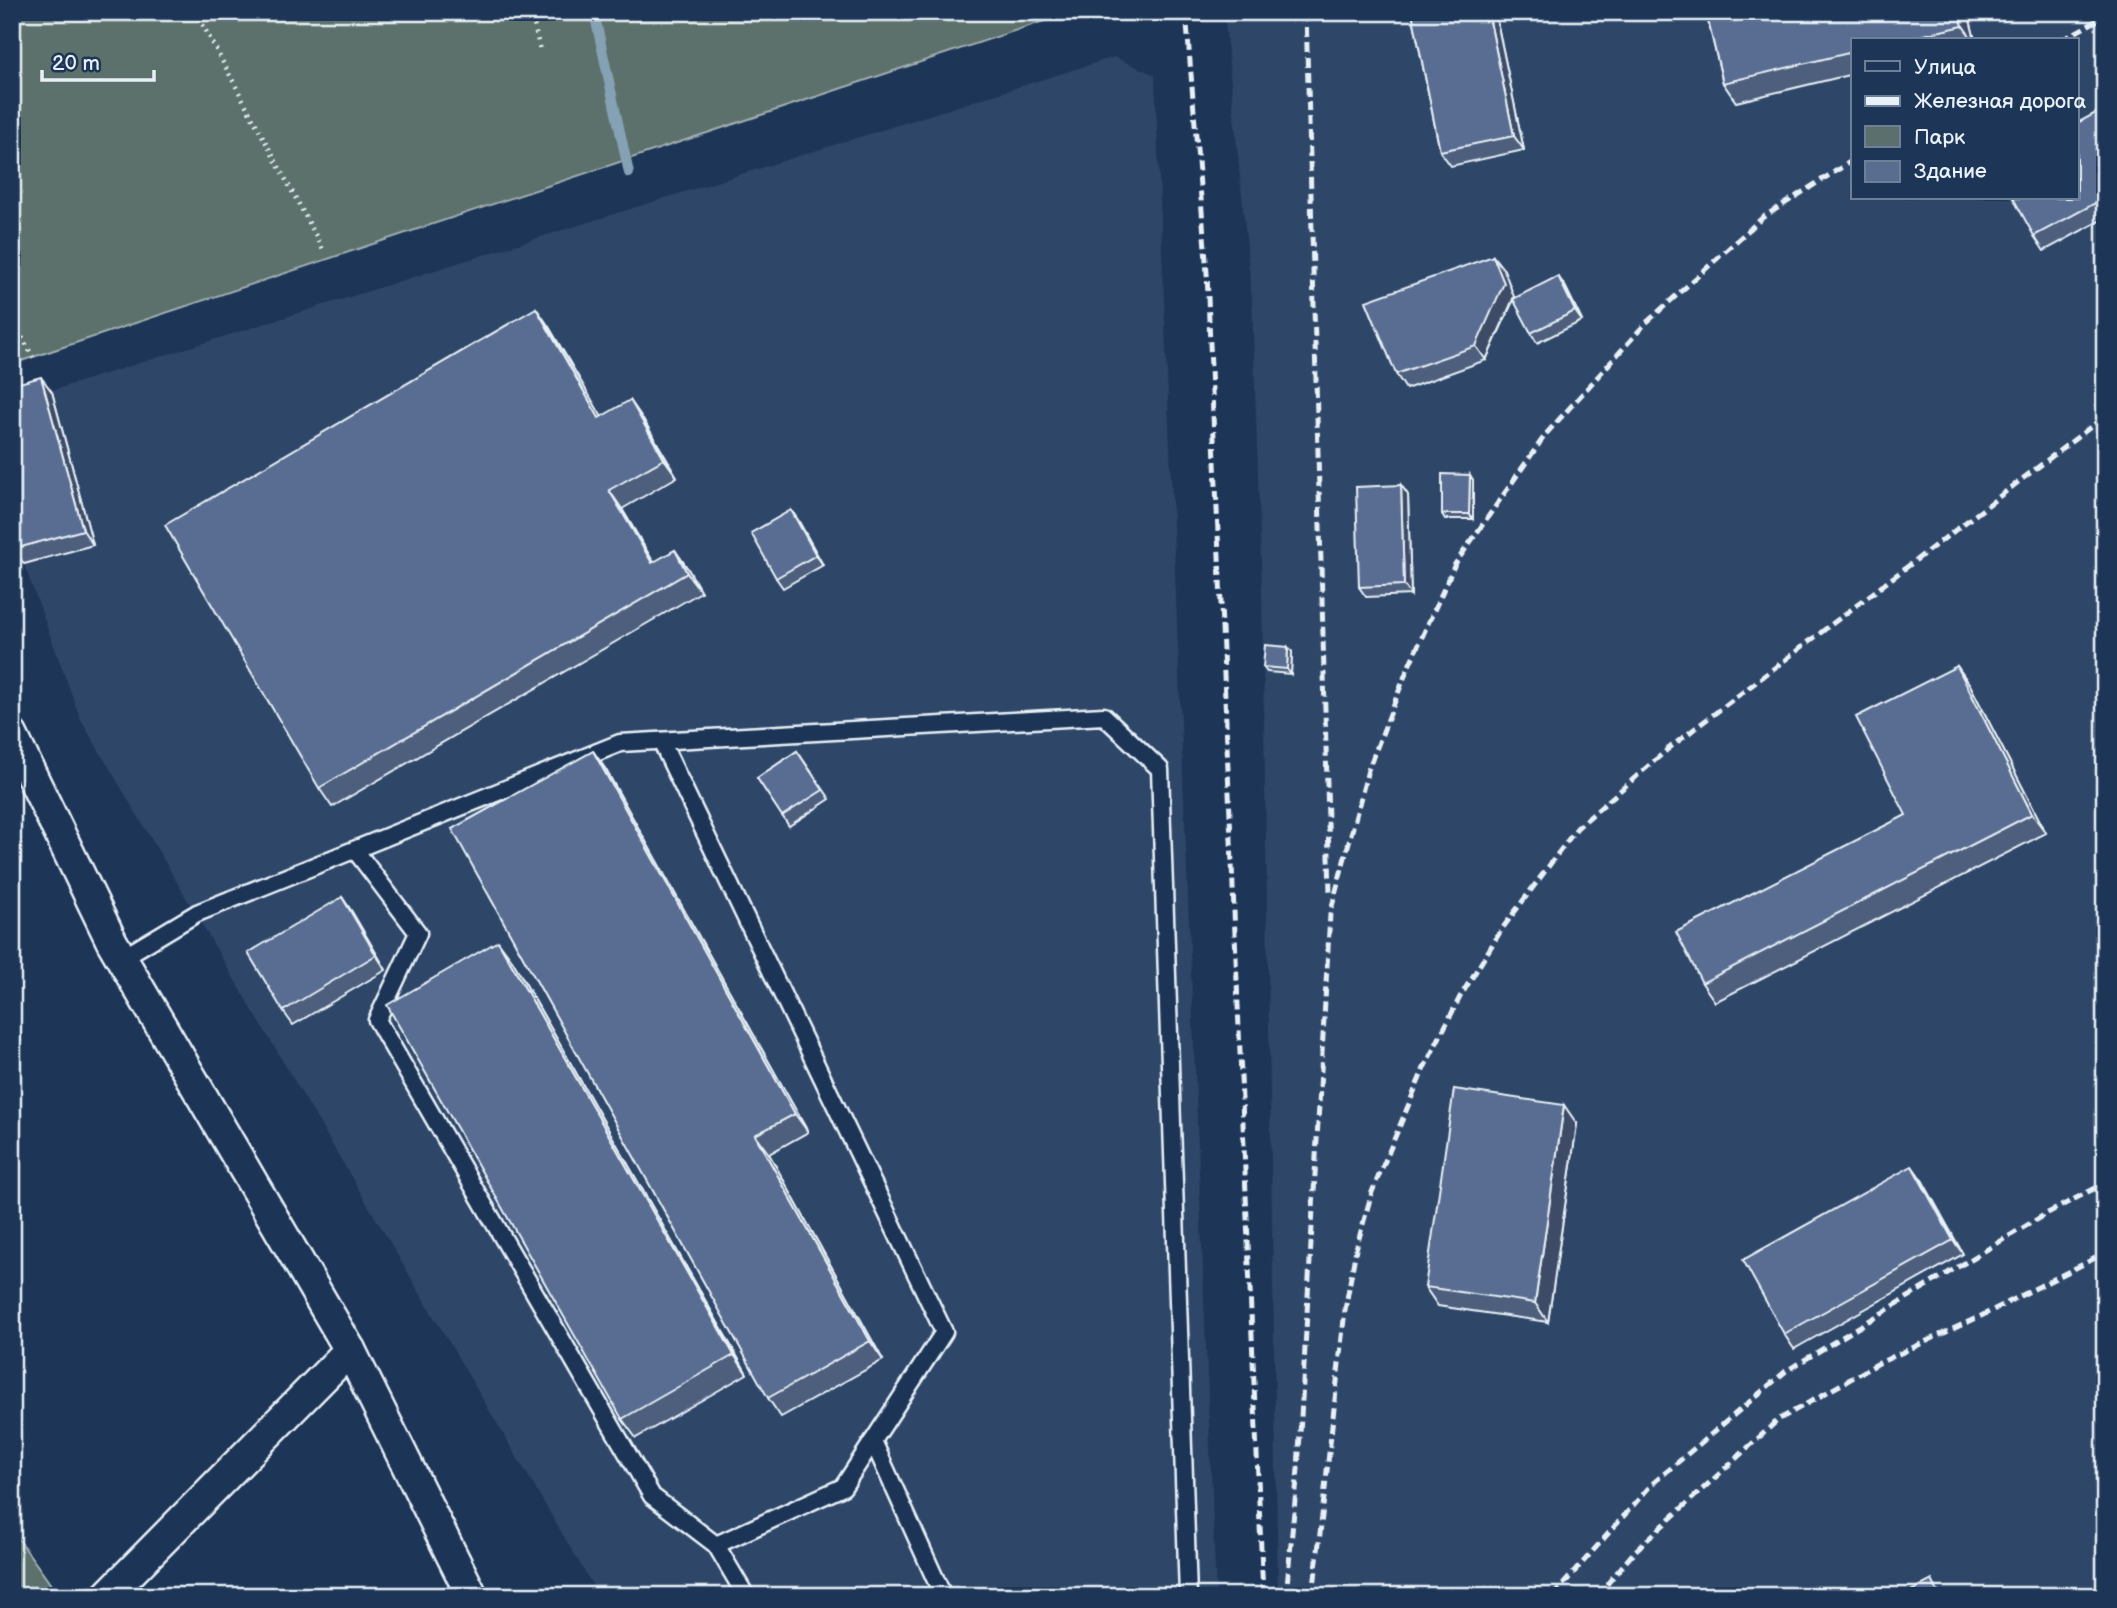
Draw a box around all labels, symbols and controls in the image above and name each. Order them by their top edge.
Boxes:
scale bar [42,38,154,82]
legend [1851,38,2078,200]
text: 20 m [52,51,100,76]
text: Улица [1914,55,1977,80]
text: Железная дорога [1914,89,2087,114]
text: Парк [1914,125,1965,150]
text: Здание [1914,159,1987,184]

